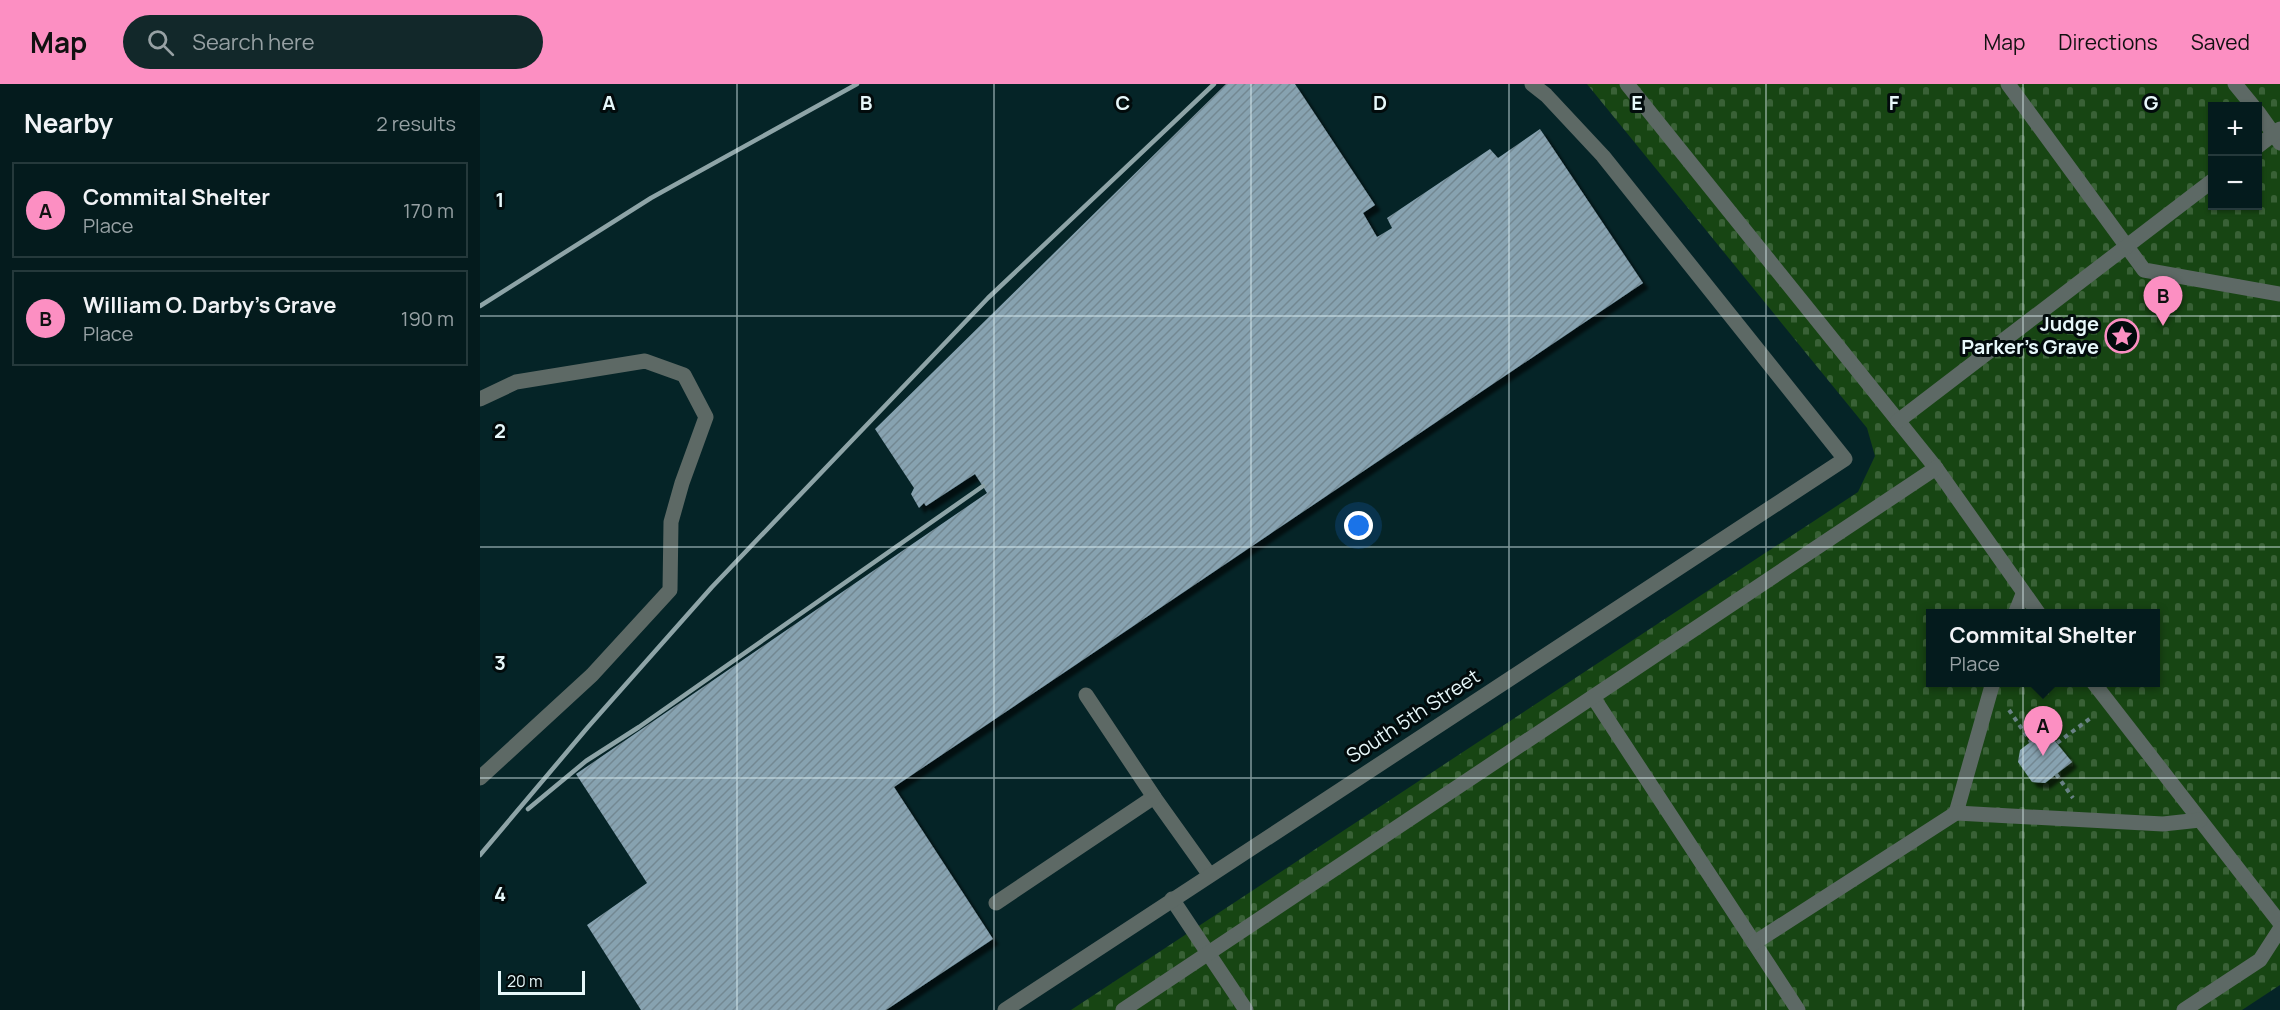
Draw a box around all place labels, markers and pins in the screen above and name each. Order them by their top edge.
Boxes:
pin: B [2144,276,2182,326]
place label: Judge Parker's Grave [1961,310,2099,360]
place icon: Judge Parker's Grave [2104,318,2140,354]
pin: A [2024,706,2062,756]

